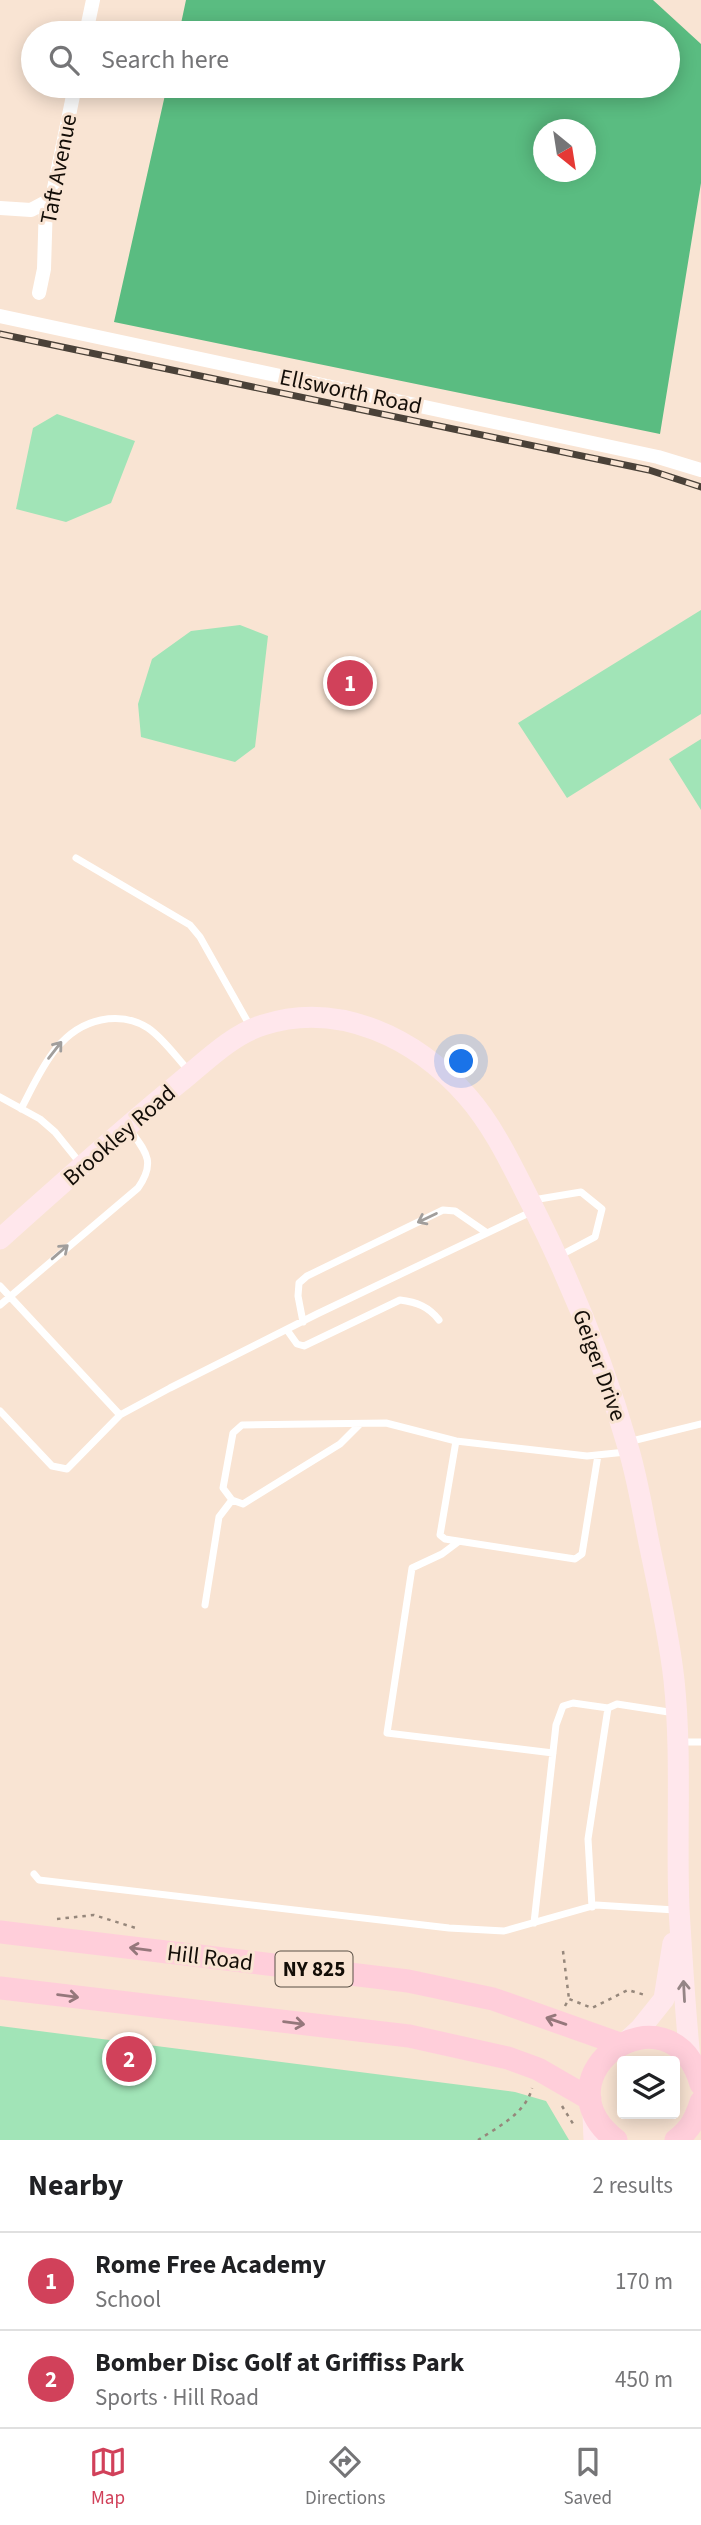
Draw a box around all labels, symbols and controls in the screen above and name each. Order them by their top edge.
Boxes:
search box [21,21,680,98]
icon: search [45,41,83,79]
text: Search here [101,41,229,78]
street label: Taft Avenue [32,111,85,227]
north arrow [533,119,596,182]
street label: Ellsworth Road [277,360,425,423]
pin: 1 [327,657,373,709]
one-way arrow [48,1042,63,1060]
your location [444,1044,478,1078]
street label: Brookley Road [56,1077,183,1194]
one-way arrow [417,1211,438,1225]
one-way arrow [51,1244,69,1260]
street label: Geiger Drive [564,1305,635,1425]
street label: Hill Road [165,1936,255,1979]
one-way arrow [129,1942,152,1955]
road number: NY 825 [276,1952,352,1986]
one-way arrow [678,1980,691,2003]
one-way arrow [56,1989,79,2002]
one-way arrow [546,2014,568,2026]
one-way arrow [282,2016,305,2029]
pin: 2 [106,2033,152,2085]
map controls [617,2056,680,2119]
button: layers [617,2056,680,2119]
text: Nearby [28,2164,123,2207]
text: 2 results [593,2169,673,2202]
text: Rome Free Academy [95,2246,326,2283]
text: 1 [45,2265,57,2298]
text: 170 m [615,2265,673,2298]
text: School [95,2283,161,2316]
text: Bomber Disc Golf at Griffiss Park [95,2344,464,2381]
text: 2 [45,2363,57,2396]
text: 450 m [615,2363,673,2396]
text: Sports · Hill Road [95,2381,259,2414]
tab: Map [89,2443,127,2512]
tab: Directions [305,2443,385,2512]
tab: Saved [563,2443,612,2512]

